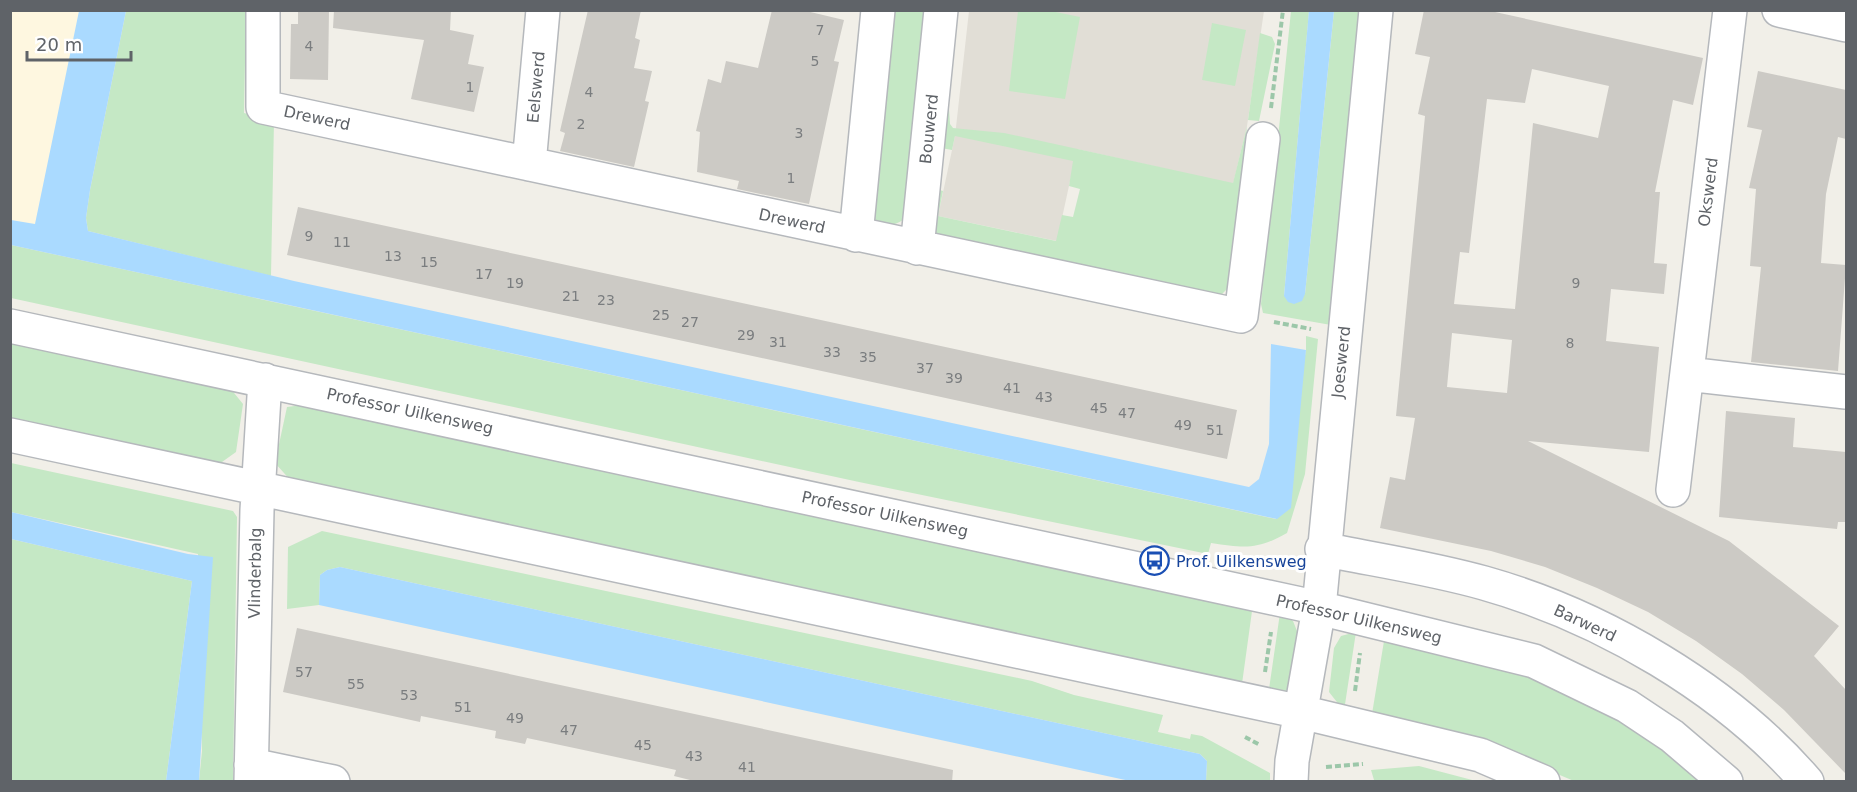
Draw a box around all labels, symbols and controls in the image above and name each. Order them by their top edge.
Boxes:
house number: 7 [816,22,824,38]
scale bar [27,24,130,62]
text: 20 m [36,34,82,55]
house number: 4 [305,38,314,54]
street label: Eelswerd [523,50,549,124]
house number: 5 [811,53,819,69]
house number: 1 [466,79,474,95]
house number: 4 [585,84,594,100]
street label: Bouwerd [916,93,942,165]
street label: Drewerd [282,102,352,134]
house number: 2 [577,116,585,132]
house number: 3 [795,125,803,141]
street label: Okswerd [1694,156,1722,228]
house number: 1 [787,170,795,186]
street label: Drewerd [757,205,827,237]
house number: 9 [305,228,313,244]
house number: 11 [333,234,351,250]
house number: 13 [384,248,402,264]
house number: 15 [420,254,438,270]
house number: 17 [475,266,493,282]
house number: 19 [506,275,524,291]
house number: 9 [1572,275,1580,291]
house number: 21 [562,288,580,304]
house number: 23 [597,292,615,308]
house number: 25 [652,307,670,323]
house number: 27 [681,314,699,330]
street label: Joeswerd [1328,325,1354,400]
house number: 29 [737,327,755,343]
house number: 31 [769,334,787,350]
house number: 8 [1566,335,1574,351]
house number: 33 [823,344,841,360]
house number: 35 [859,349,877,365]
house number: 37 [916,360,934,376]
house number: 39 [945,370,963,386]
house number: 41 [1003,380,1021,396]
street label: Professor Uilkensweg [325,384,495,438]
house number: 43 [1035,389,1053,405]
house number: 45 [1090,400,1108,416]
house number: 47 [1118,405,1136,421]
house number: 49 [1174,417,1192,433]
house number: 51 [1206,422,1224,438]
street label: Professor Uilkensweg [800,487,970,541]
street label: Vlinderbalg [245,527,265,619]
bus stop icon: Prof. Uilkensweg [1139,545,1171,577]
place label: Prof. Uilkensweg [1176,552,1307,571]
street label: Professor Uilkensweg [1274,591,1444,647]
street label: Barwerd [1551,600,1619,646]
house number: 57 [295,664,313,680]
house number: 55 [347,676,365,692]
house number: 53 [400,687,418,703]
house number: 51 [454,699,472,715]
house number: 49 [506,710,524,726]
house number: 47 [560,722,578,738]
house number: 45 [634,737,652,753]
house number: 43 [685,748,703,764]
house number: 41 [738,759,756,775]

